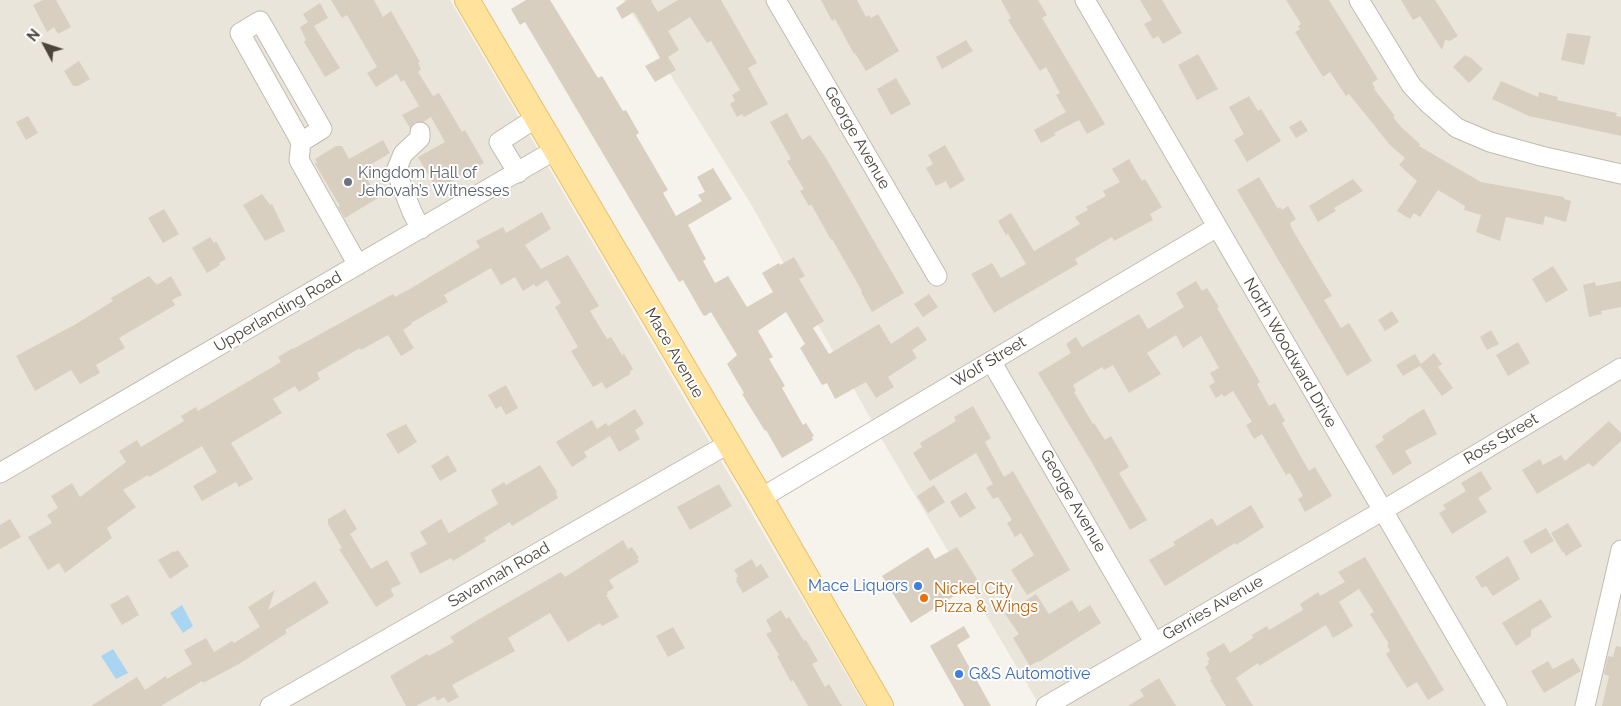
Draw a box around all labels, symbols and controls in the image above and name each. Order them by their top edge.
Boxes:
north arrow [20,20,70,70]
text: N [24,26,43,45]
street label: George Avenue [820,83,894,193]
place label: Kingdom Hall of Jehovah’s Witnesses [358,163,509,201]
marker: Kingdom Hall of Jehovah’s Witnesses [342,176,354,188]
street label: Upperlanding Road [211,268,345,356]
street label: North Woodward Drive [1239,275,1341,431]
street label: Mace Avenue [640,304,708,402]
street label: Wolf Street [948,332,1030,392]
street label: Ross Street [1460,409,1542,469]
street label: George Avenue [1036,446,1110,556]
street label: Savannah Road [445,538,553,612]
street label: Gerries Avenue [1159,571,1267,645]
place label: Mace Liquors [808,576,908,596]
place label: Nickel City Pizza & Wings [934,579,1038,617]
marker: Mace Liquors [912,580,924,592]
marker: Nickel City Pizza & Wings [918,592,930,604]
place label: G&S Automotive [969,664,1090,684]
marker: G&S Automotive [953,668,965,680]

